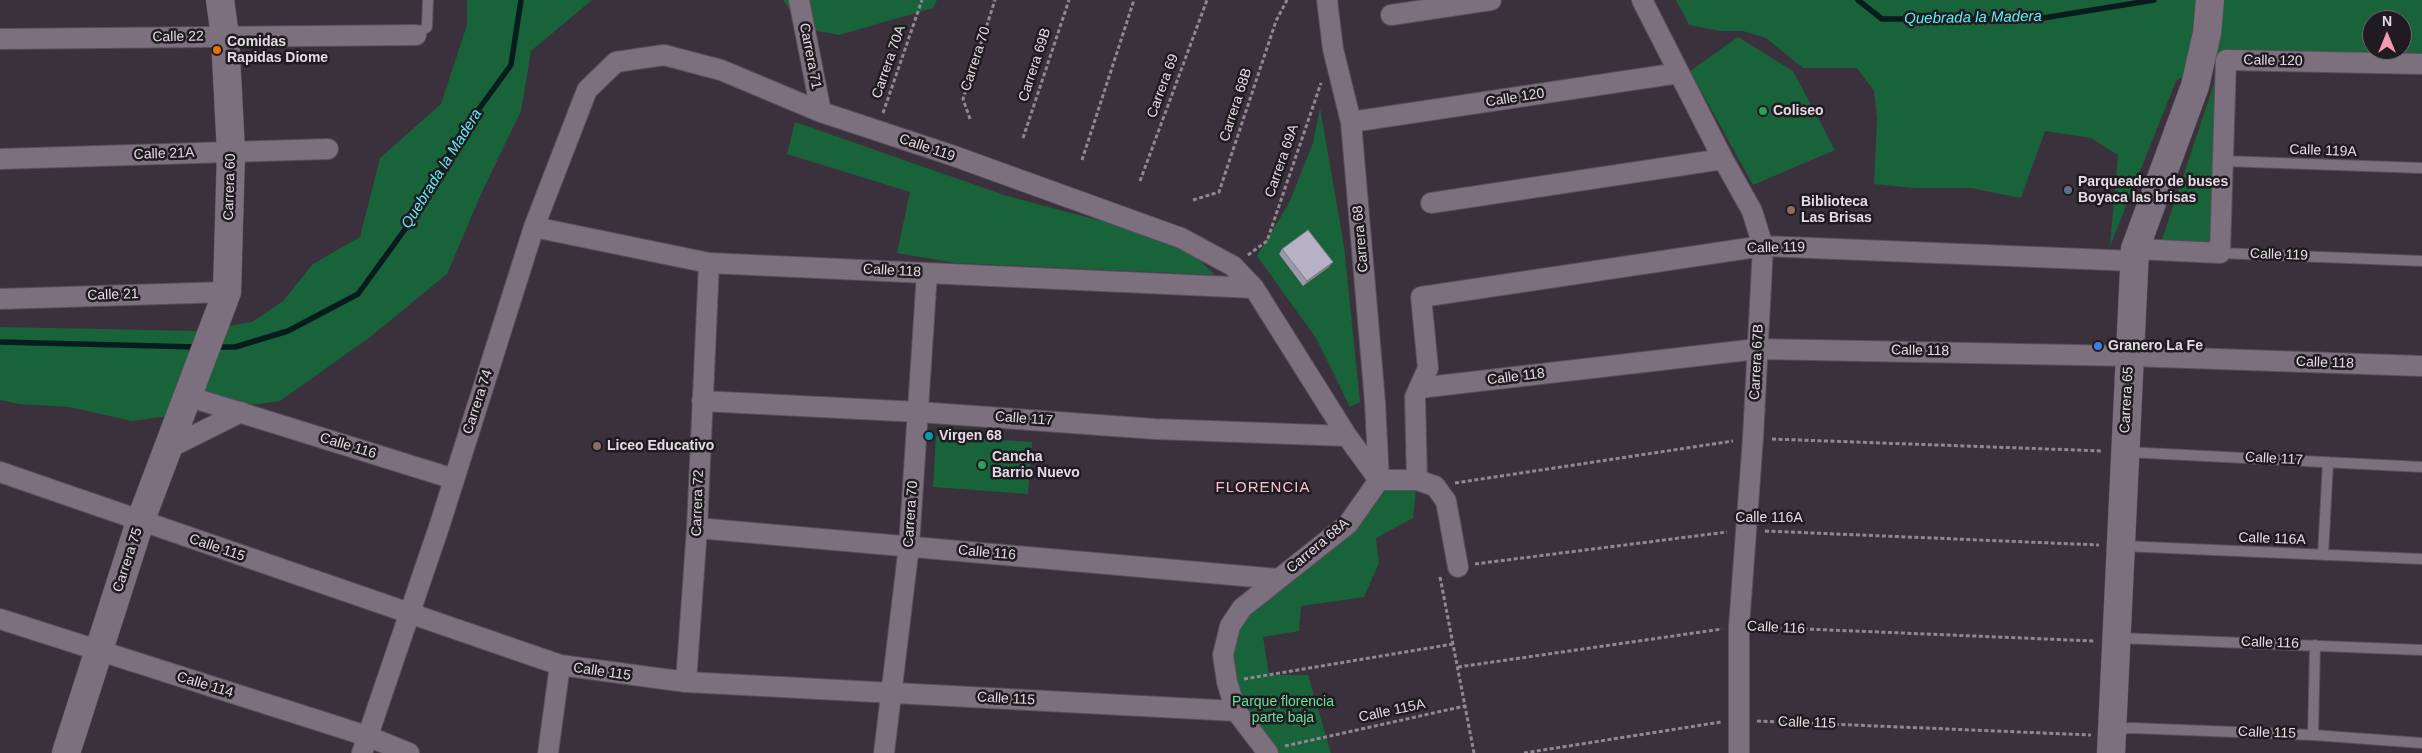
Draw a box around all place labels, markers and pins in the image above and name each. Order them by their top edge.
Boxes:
place label: Comidas Rapidas Diome [227,34,328,66]
marker: Comidas Rapidas Diome [211,44,223,56]
place label: Coliseo [1773,103,1824,119]
marker: Coliseo [1757,105,1769,117]
place label: Parqueadero de buses Boyaca las brisas [2078,174,2228,206]
marker: Parqueadero de buses Boyaca las brisas [2062,184,2074,196]
place label: Biblioteca Las Brisas [1801,194,1872,226]
marker: Biblioteca Las Brisas [1785,204,1797,216]
place label: Granero La Fe [2108,338,2203,354]
marker: Granero La Fe [2092,340,2104,352]
place label: Virgen 68 [939,428,1002,444]
marker: Virgen 68 [923,430,935,442]
place label: Liceo Educativo [607,438,714,454]
marker: Liceo Educativo [591,440,603,452]
place label: Cancha Barrio Nuevo [992,449,1080,482]
marker: Cancha Barrio Nuevo [976,459,988,471]

